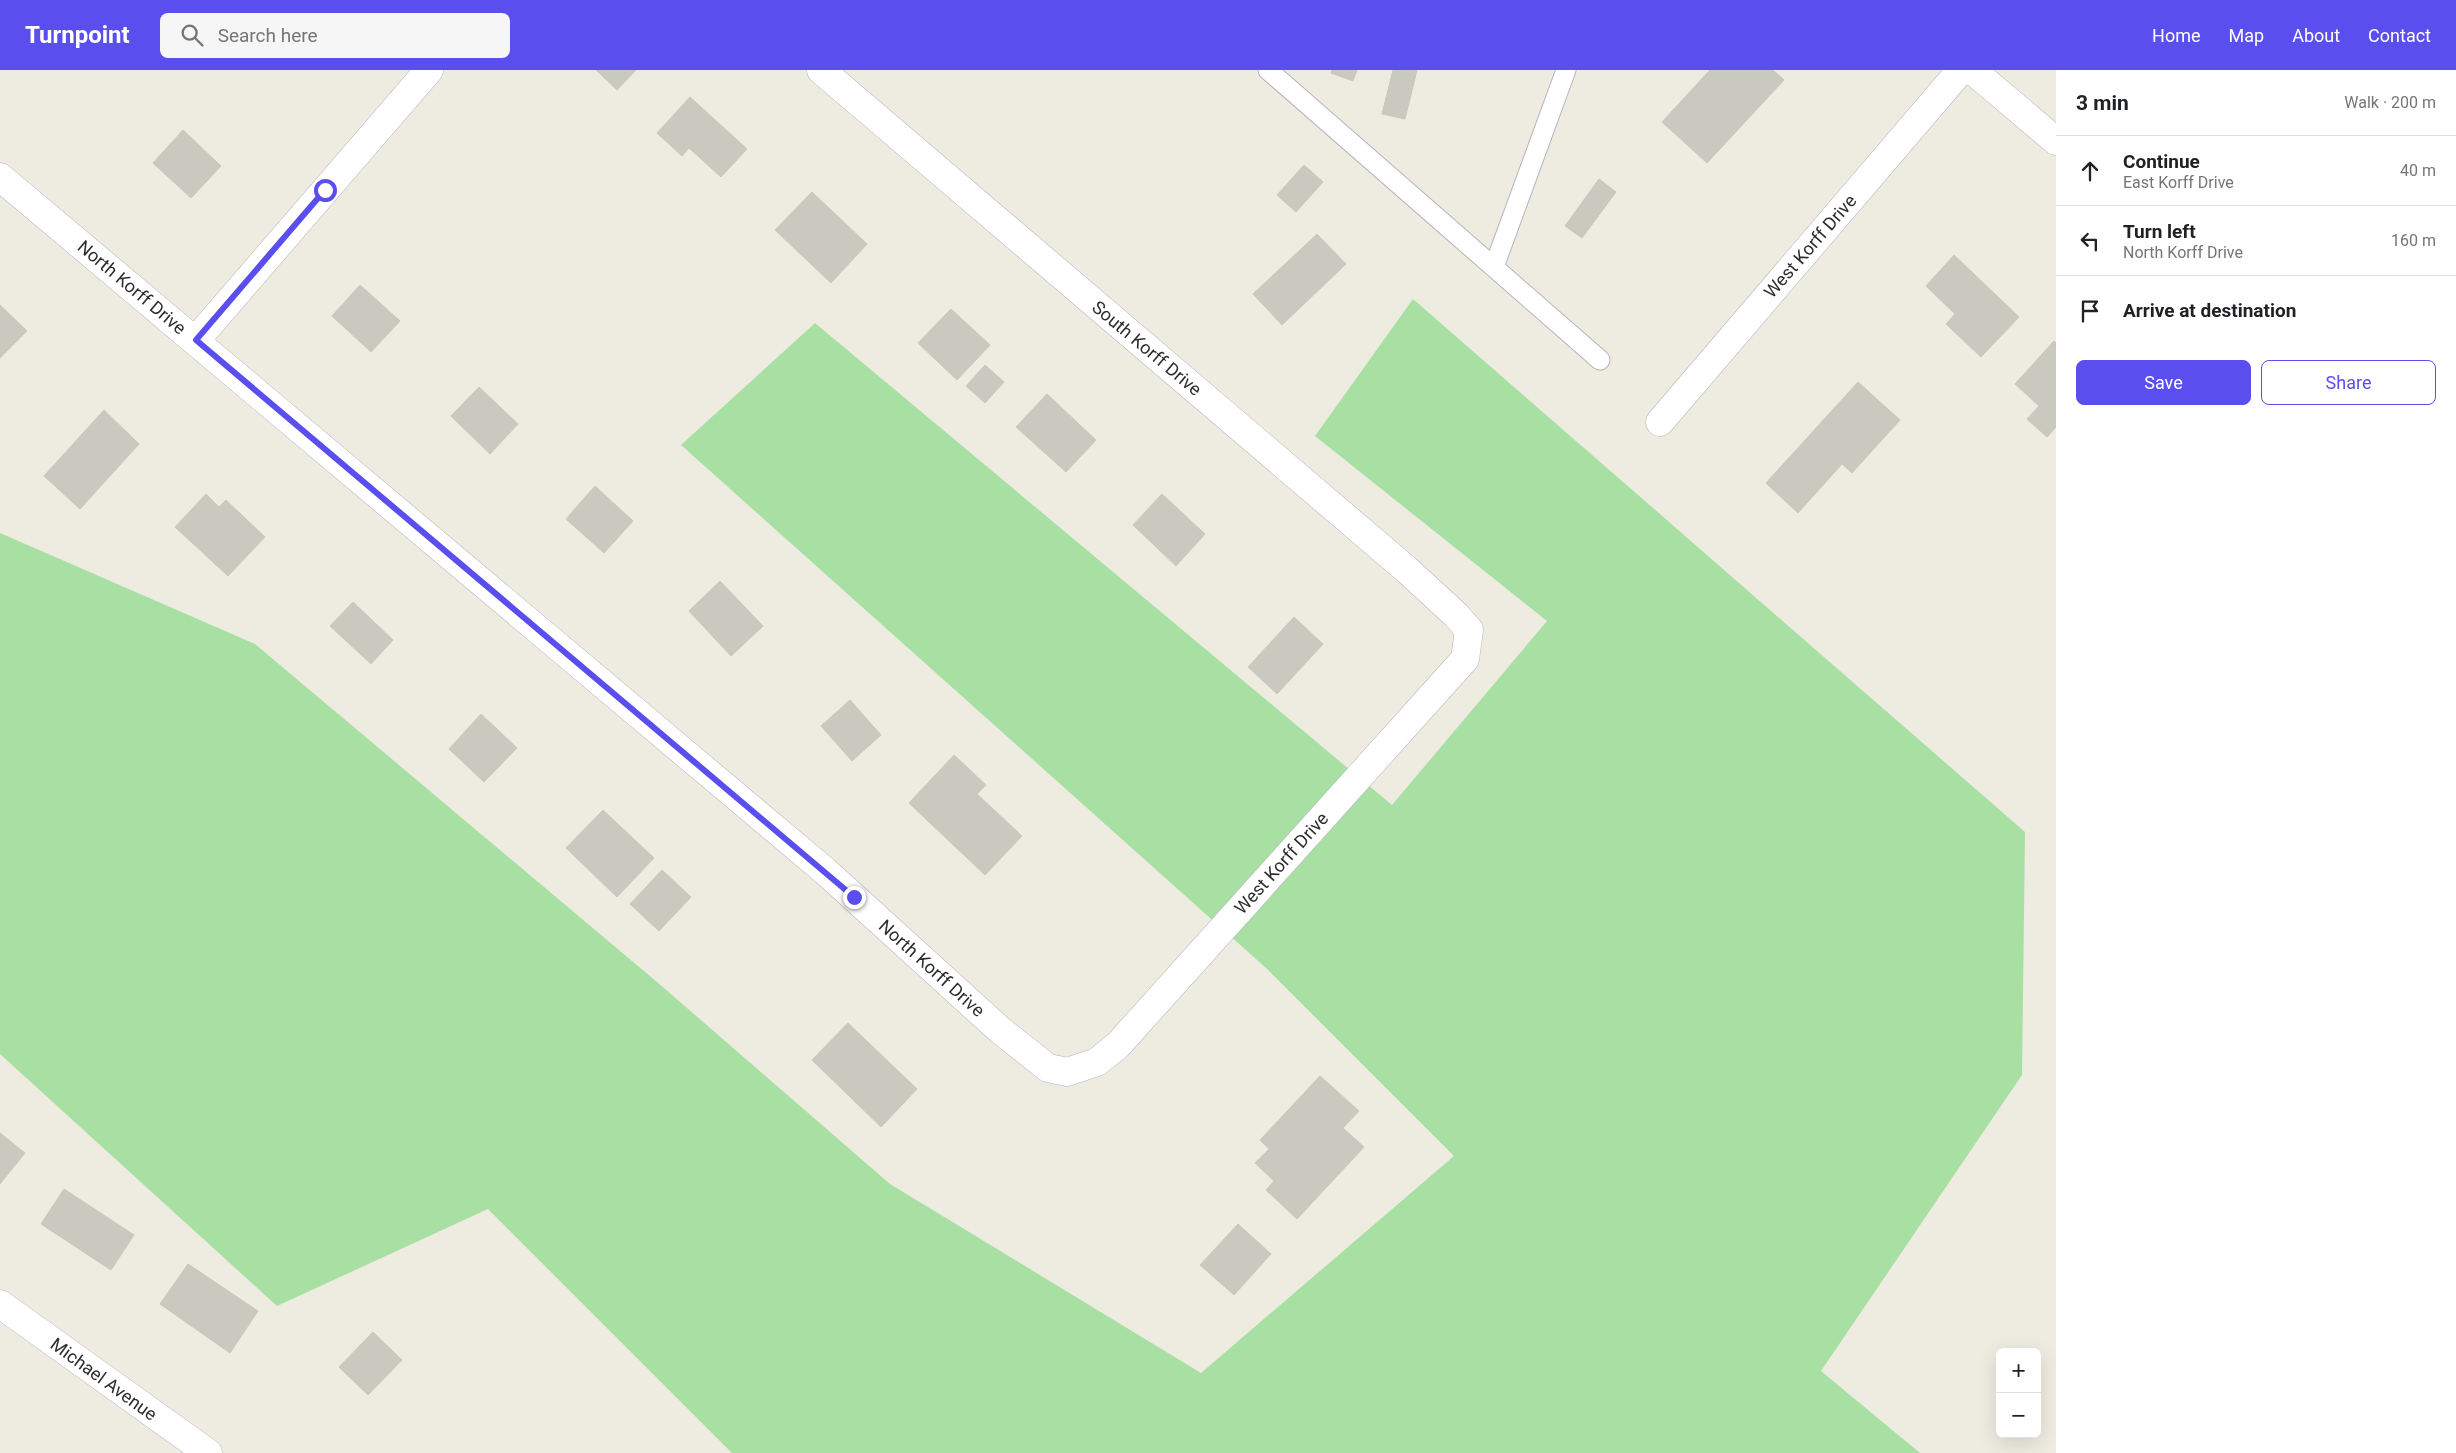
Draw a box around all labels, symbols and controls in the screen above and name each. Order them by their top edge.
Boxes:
search box [160,13,510,58]
text: Turnpoint [25,21,130,49]
icon: search [178,21,206,49]
text: Search here [218,24,318,47]
text: Home [2152,25,2201,46]
text: Map [2229,25,2264,46]
text: About [2292,25,2340,46]
text: Contact [2368,25,2431,46]
text: 3 min [2076,91,2129,115]
text: Walk · 200 m [2344,93,2436,112]
text: Continue [2123,150,2200,173]
icon: ahead [2076,157,2104,185]
text: 40 m [2400,161,2436,180]
text: East Korff Drive [2123,173,2234,192]
route start [314,179,337,202]
street label: West Korff Drive [1759,190,1861,302]
text: Turn left [2123,220,2196,243]
icon: left [2076,227,2104,255]
text: 160 m [2391,231,2436,250]
street label: North Korff Drive [74,236,190,338]
text: North Korff Drive [2123,243,2243,262]
street label: South Korff Drive [1088,296,1206,400]
icon: arrive [2076,297,2104,325]
text: Arrive at destination [2123,299,2296,322]
button: Save [2076,360,2251,405]
button: Share [2261,360,2436,405]
street label: West Korff Drive [1230,808,1332,918]
route end [843,886,866,909]
street label: North Korff Drive [875,915,989,1021]
street label: Michael Avenue [47,1333,161,1425]
map controls [1996,1348,2041,1438]
button: + [1996,1348,2041,1393]
button: − [1996,1393,2041,1438]

